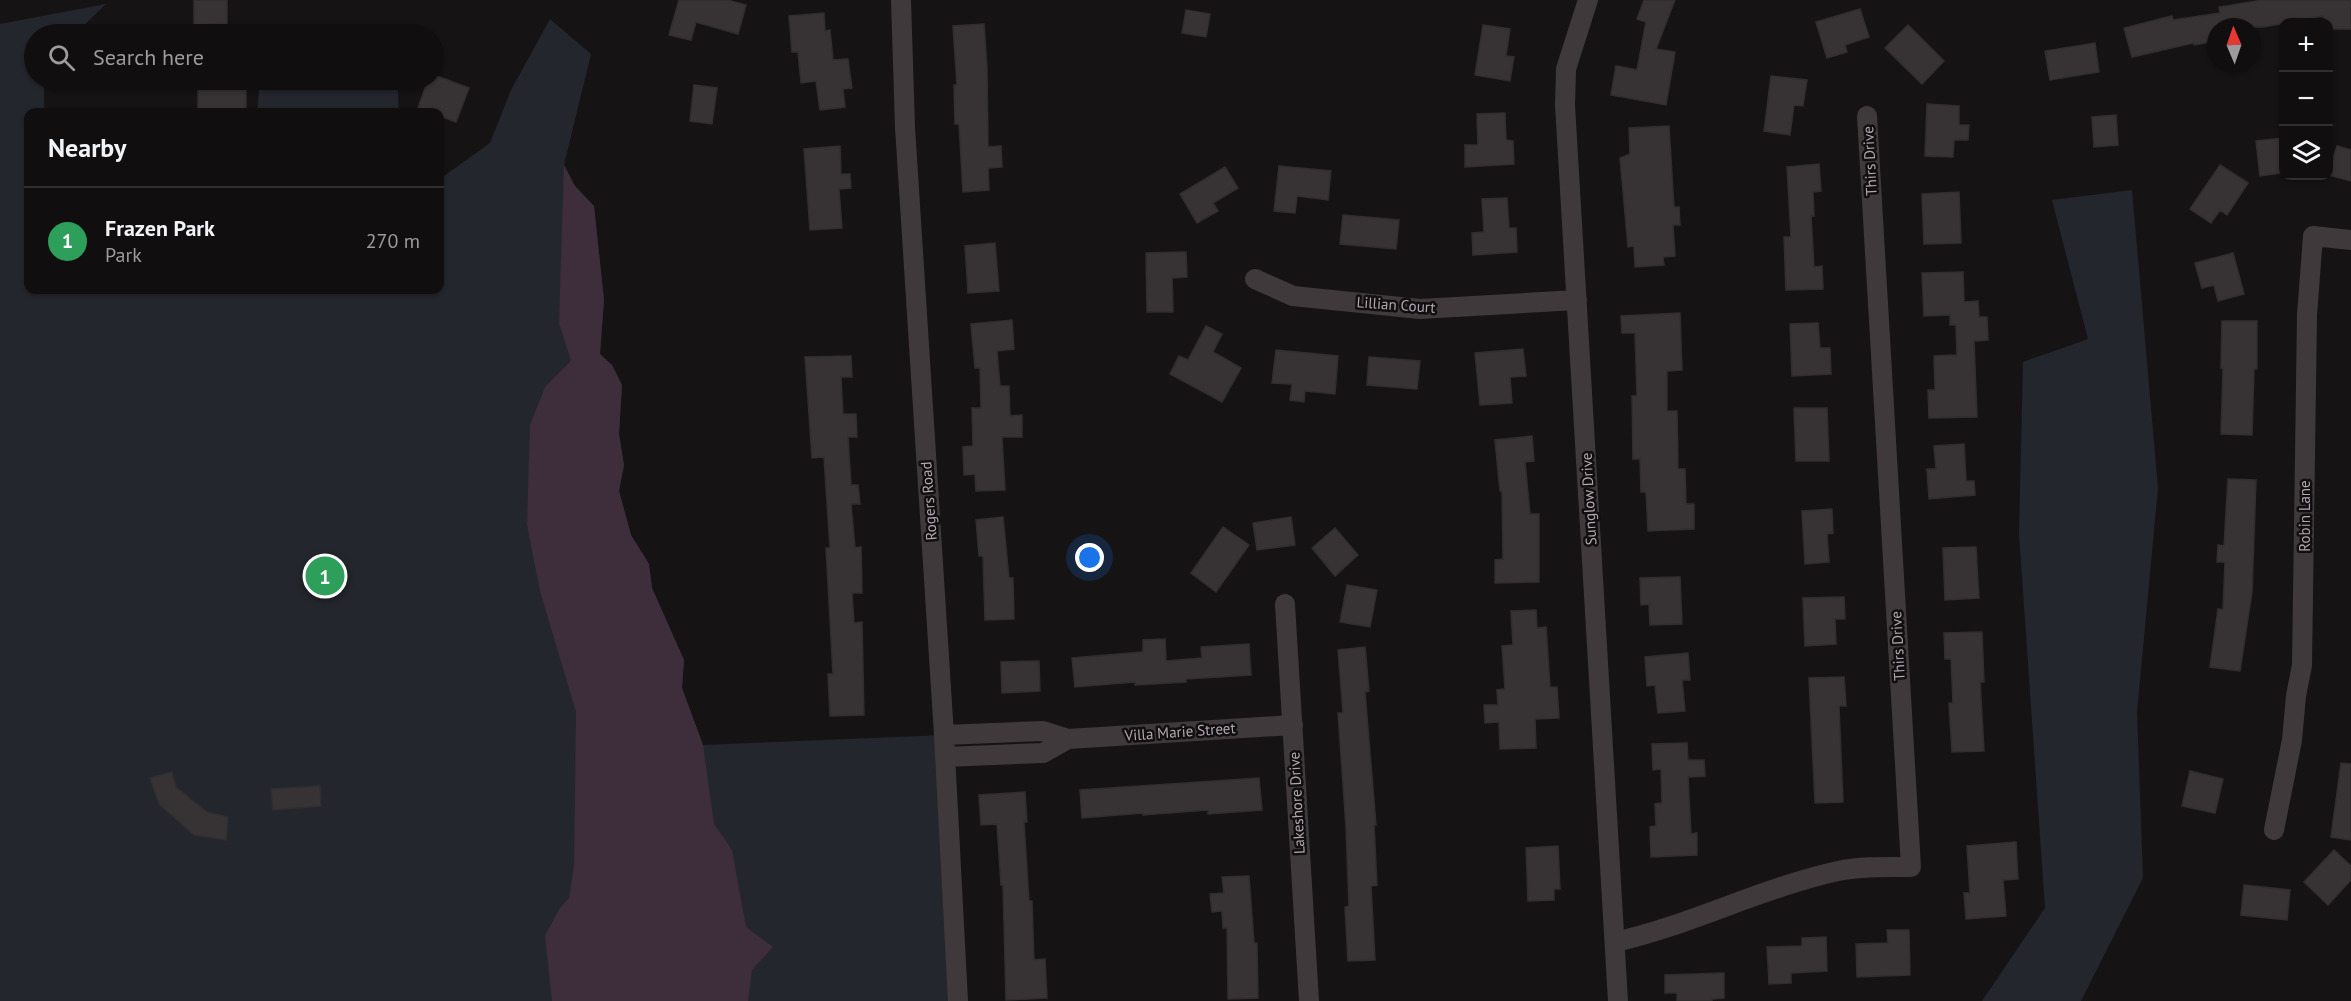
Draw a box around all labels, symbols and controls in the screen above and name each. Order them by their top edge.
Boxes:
north arrow [2207,18,2261,72]
map controls [2279,18,2333,180]
button: + [2279,18,2333,72]
search box [24,24,444,90]
icon: search [45,41,78,74]
text: Search here [93,43,204,71]
button: − [2279,72,2333,126]
street label: Thirs Drive [1858,126,1881,196]
button: layers [2279,126,2333,180]
text: Nearby [48,131,126,164]
text: Frazen Park [105,214,215,242]
text: 1 [62,228,73,254]
text: 270 m [366,228,420,254]
text: Park [105,242,142,268]
street label: Lillian Court [1356,292,1436,317]
street label: Sunglow Drive [1577,452,1600,546]
street label: Rogers Road [916,461,941,541]
street label: Robin Lane [2295,480,2314,552]
your location [1075,543,1104,572]
pin: 1 [306,554,344,598]
street label: Thirs Drive [1886,611,1909,681]
street label: Villa Marie Street [1123,718,1236,745]
street label: Lakeshore Drive [1284,751,1309,855]

